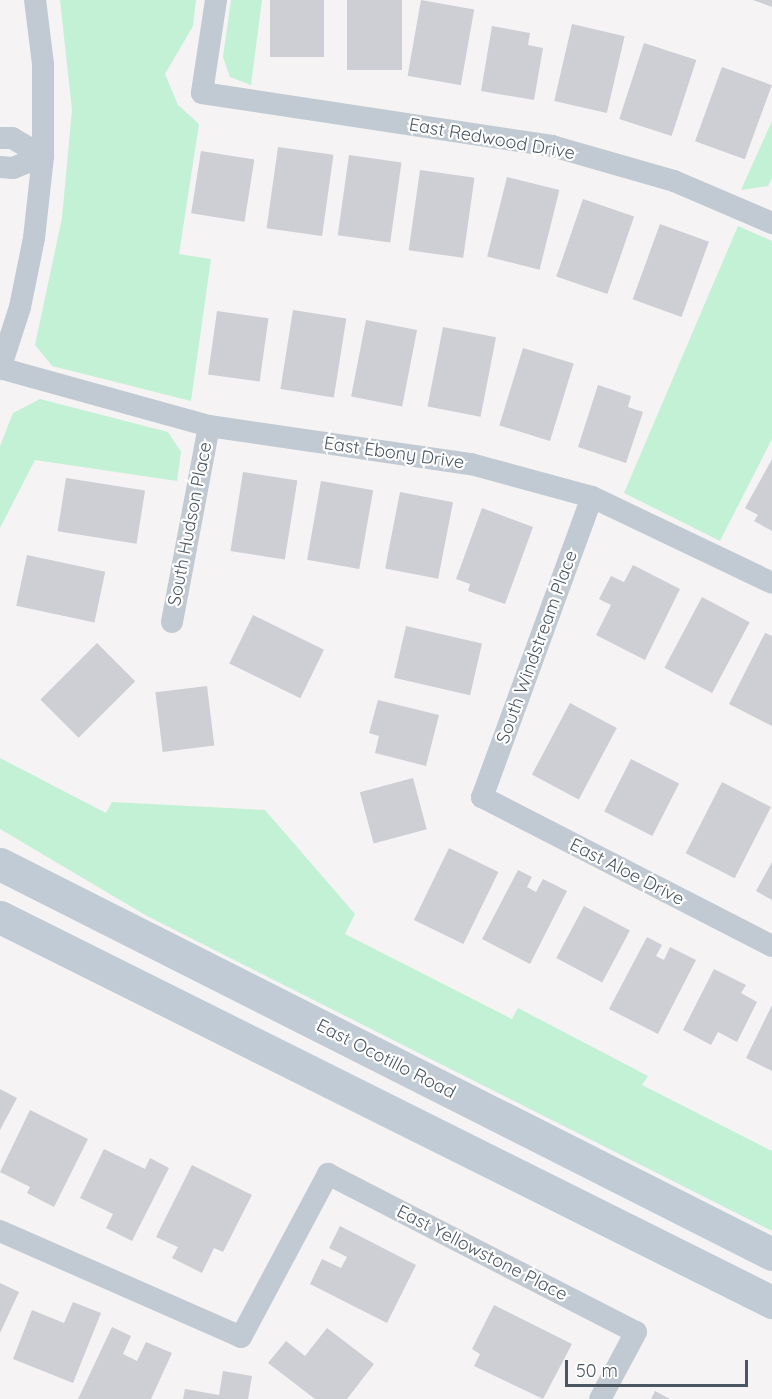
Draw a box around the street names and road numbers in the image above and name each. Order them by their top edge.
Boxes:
street label: East Redwood Drive [407,114,577,164]
street label: East Ebony Drive [322,432,466,474]
street label: South Hudson Place [164,440,216,608]
street label: South Windstream Place [492,548,582,746]
street label: East Aloe Drive [566,834,688,910]
street label: East Ocotillo Road [313,1015,459,1103]
street label: East Yellowstone Place [393,1201,571,1305]

